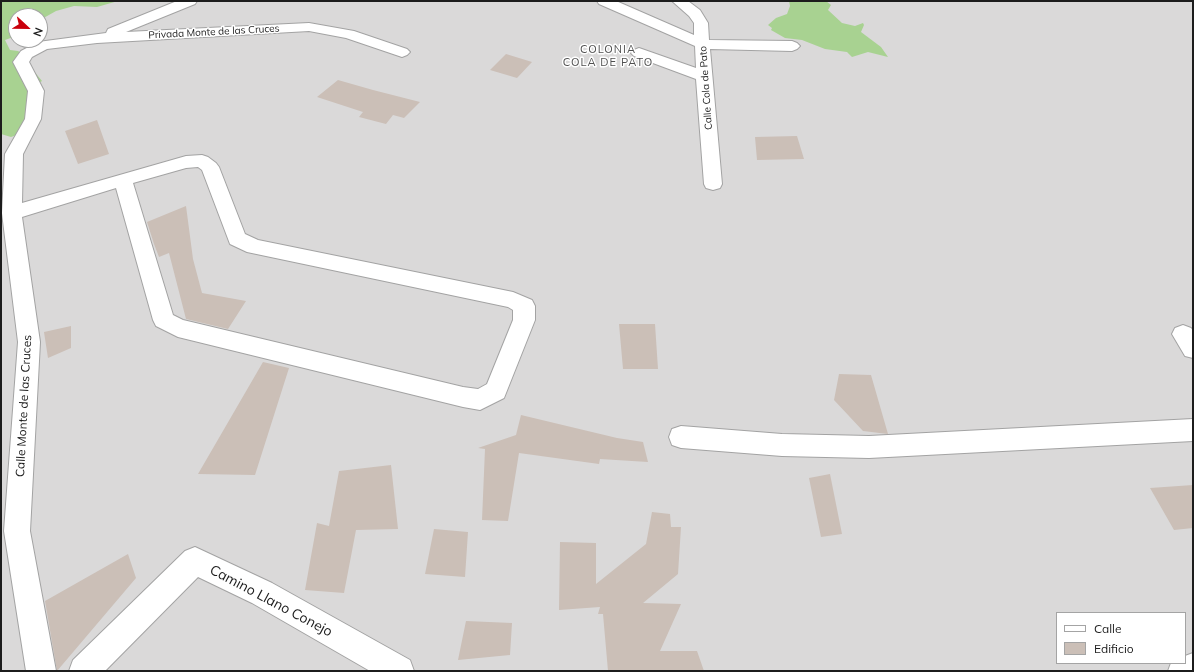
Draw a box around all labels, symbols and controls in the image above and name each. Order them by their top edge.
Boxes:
north arrow [8,8,48,48]
street label: Privada Monte de las Cruces [148,23,280,41]
text: N [30,26,46,39]
district label: COLONIA COLA DE PATO [563,43,653,69]
street label: Calle Cola de Pato [697,46,715,130]
street label: Calle Monte de las Cruces [13,335,35,477]
street label: Camino Llano Conejo [207,562,335,640]
legend [1056,612,1186,664]
text: Calle [1094,621,1121,636]
text: Edificio [1094,641,1134,656]

